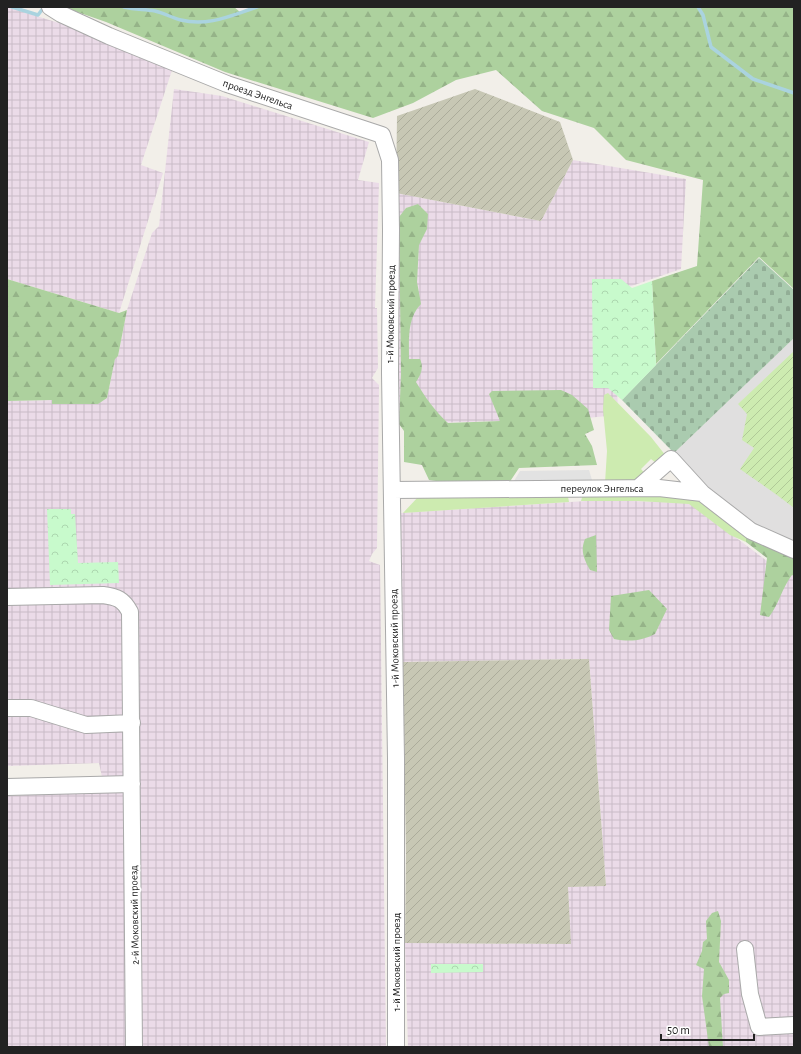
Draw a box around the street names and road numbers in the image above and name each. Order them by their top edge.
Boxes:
street label: проезд Энгельса [221,77,294,112]
street label: 1-й Моковский проезд [384,264,397,363]
street label: переулок Энгельса [561,483,643,494]
street label: 1-й Моковский проезд [388,588,401,687]
street label: 2-й Моковский проезд [128,865,141,965]
street label: 1-й Моковский проезд [391,912,402,1011]

